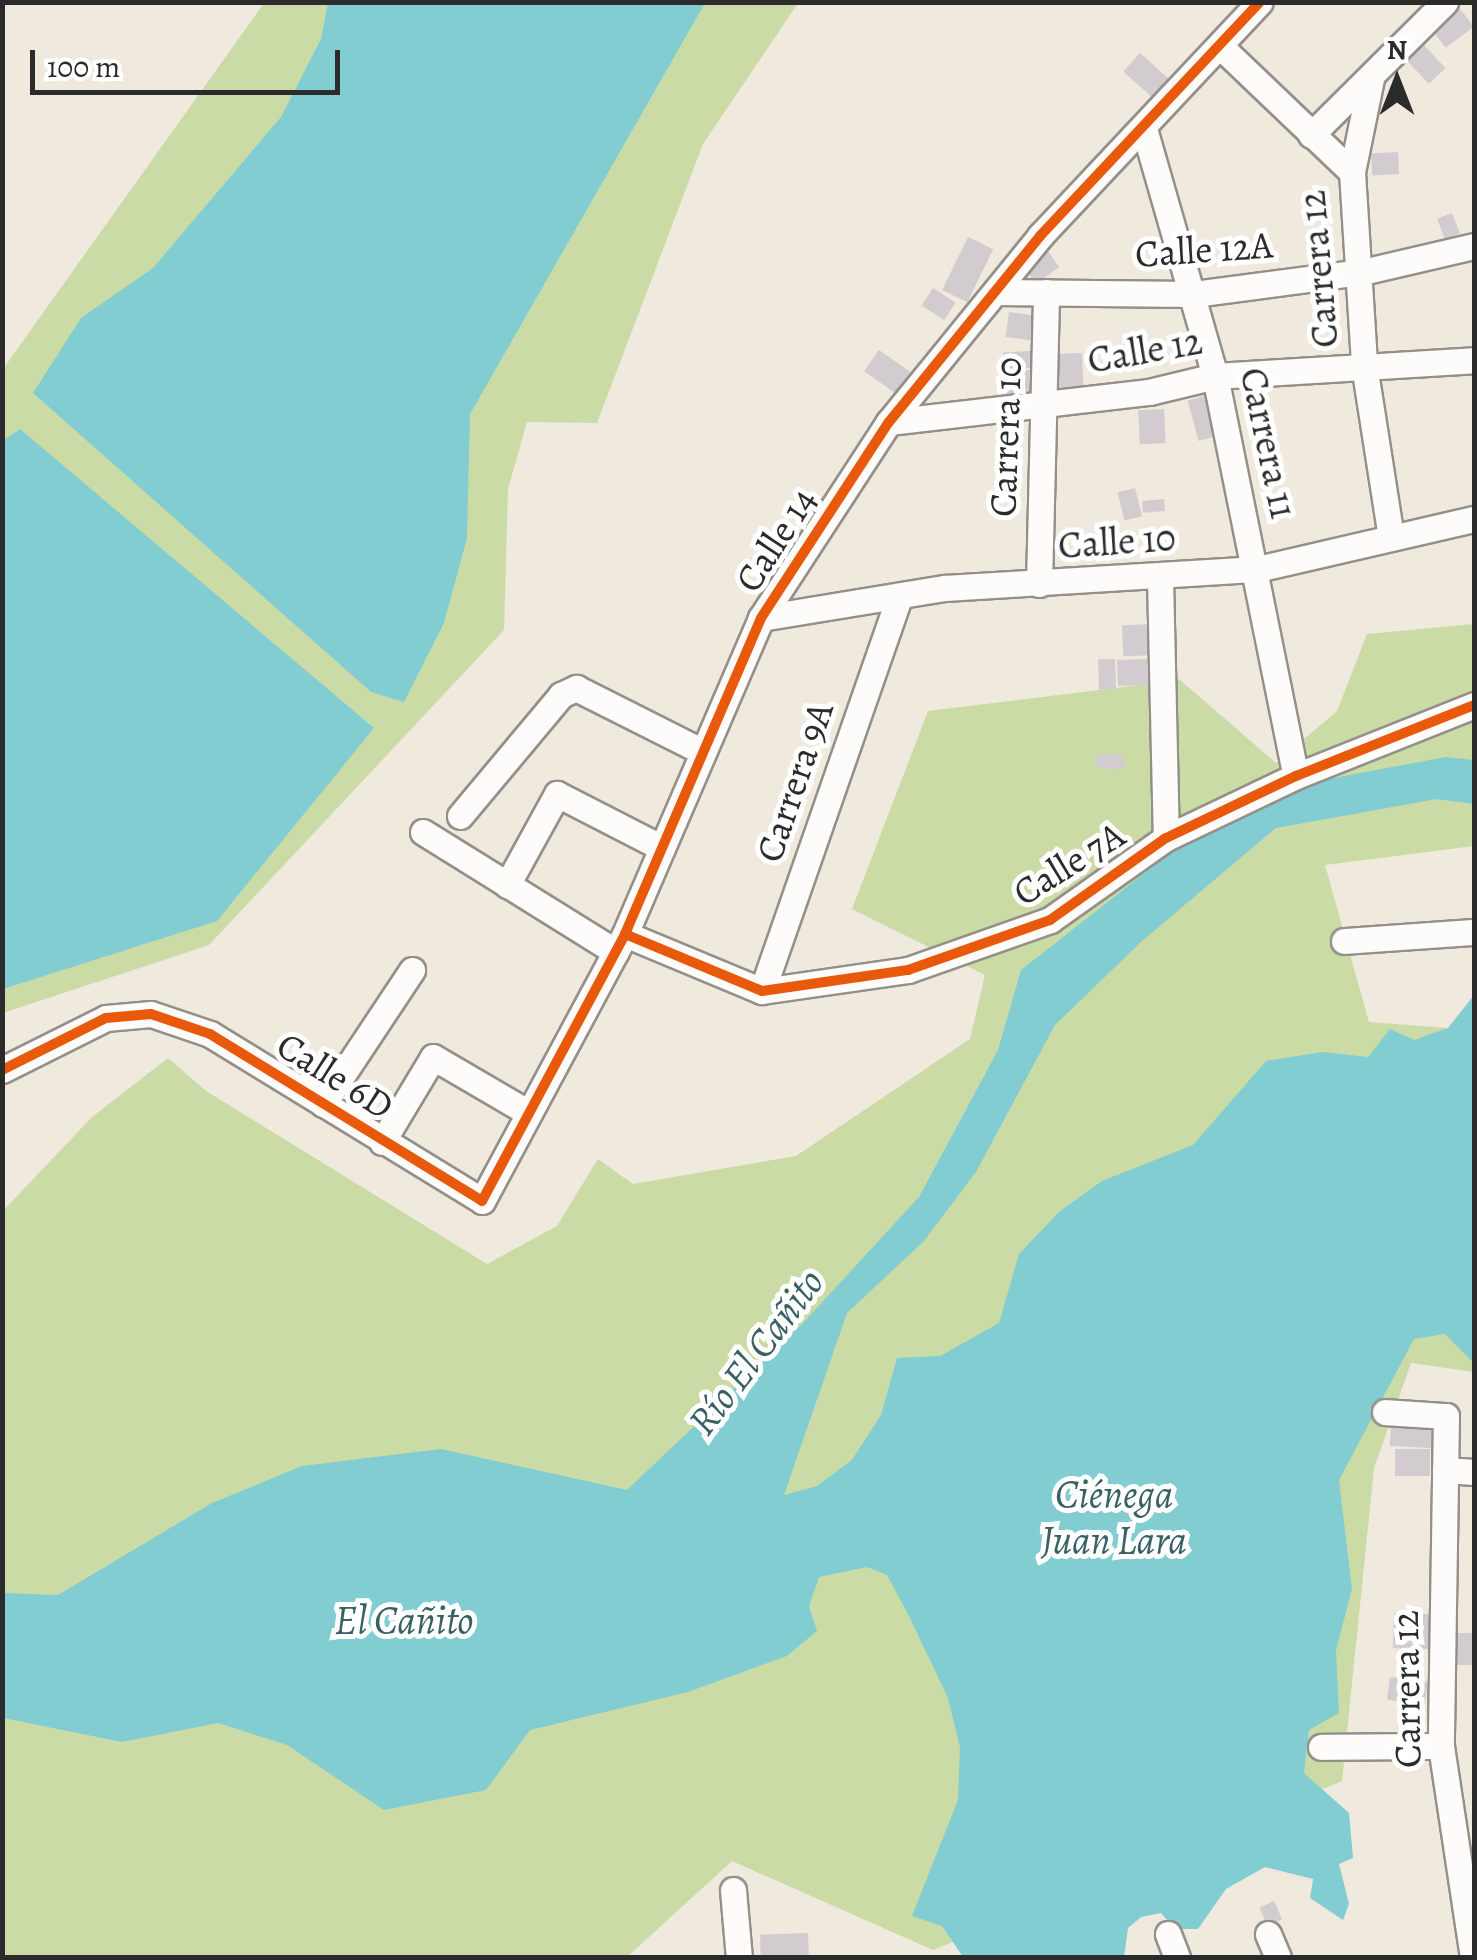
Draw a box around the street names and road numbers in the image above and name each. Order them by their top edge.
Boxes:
street label: Carrera 12 [1289,188,1349,350]
street label: Calle 12A [1134,222,1274,278]
street label: Calle 12 [1084,319,1206,383]
street label: Carrera 10 [980,356,1032,518]
street label: Carrera 11 [1230,364,1306,522]
street label: Calle 14 [726,479,826,601]
street label: Calle 10 [1057,515,1177,569]
street label: Carrera 9A [746,696,844,868]
street label: Calle 7A [1005,812,1133,916]
street label: Calle 6D [268,1023,402,1129]
street label: Carrera 12 [1383,1610,1431,1768]

